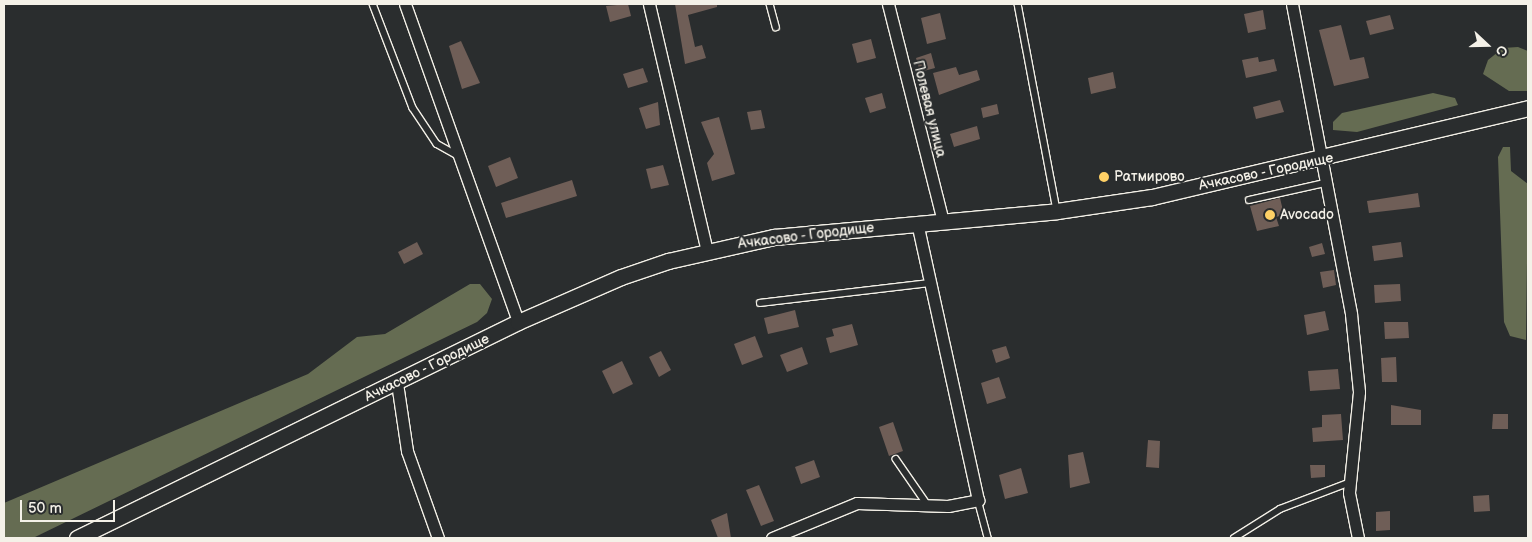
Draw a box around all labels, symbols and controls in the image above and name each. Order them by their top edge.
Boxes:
north arrow [1462,20,1512,70]
text: С [1492,43,1511,58]
street label: Полевая улица [909,59,949,159]
street label: Ачкасово - Городище [1197,149,1335,195]
place label: Ратмирово [1114,169,1185,185]
marker: Ратмирово [1098,171,1110,183]
place label: Avocado [1280,207,1334,223]
marker: Avocado [1264,209,1276,221]
street label: Ачкасово - Городище [736,219,876,253]
street label: Ачкасово - Городище [361,330,493,406]
scale bar [22,490,118,522]
text: 50 m [28,499,62,518]

